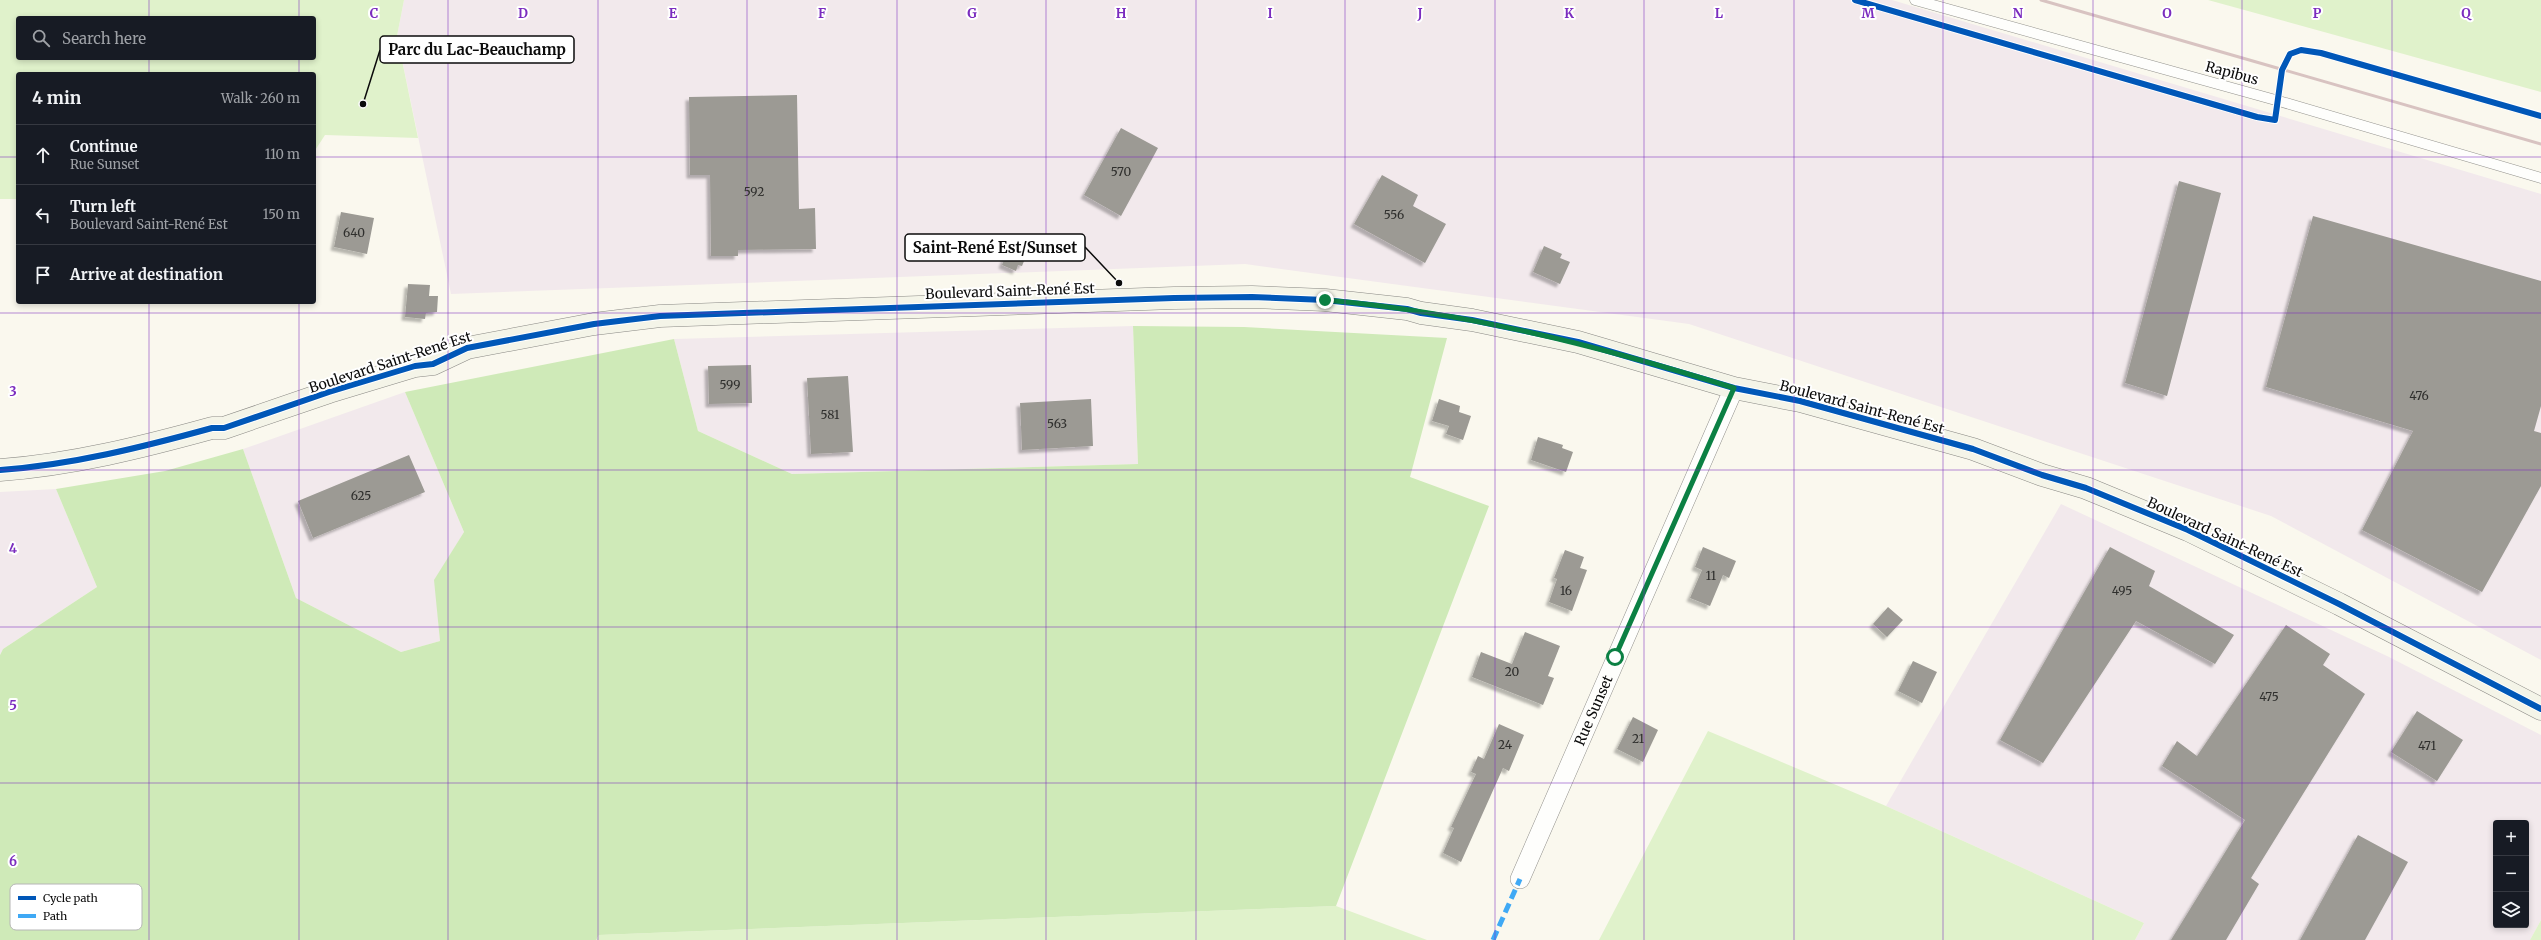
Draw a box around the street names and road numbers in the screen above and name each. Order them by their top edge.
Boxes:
street label: Rapibus [2204,57,2261,89]
street label: Boulevard Saint-René Est [925,279,1096,303]
street label: Boulevard Saint-René Est [306,327,474,397]
street label: Boulevard Saint-René Est [1778,376,1947,438]
street label: Boulevard Saint-René Est [2144,493,2306,581]
street label: Rue Sunset [1570,672,1617,748]

